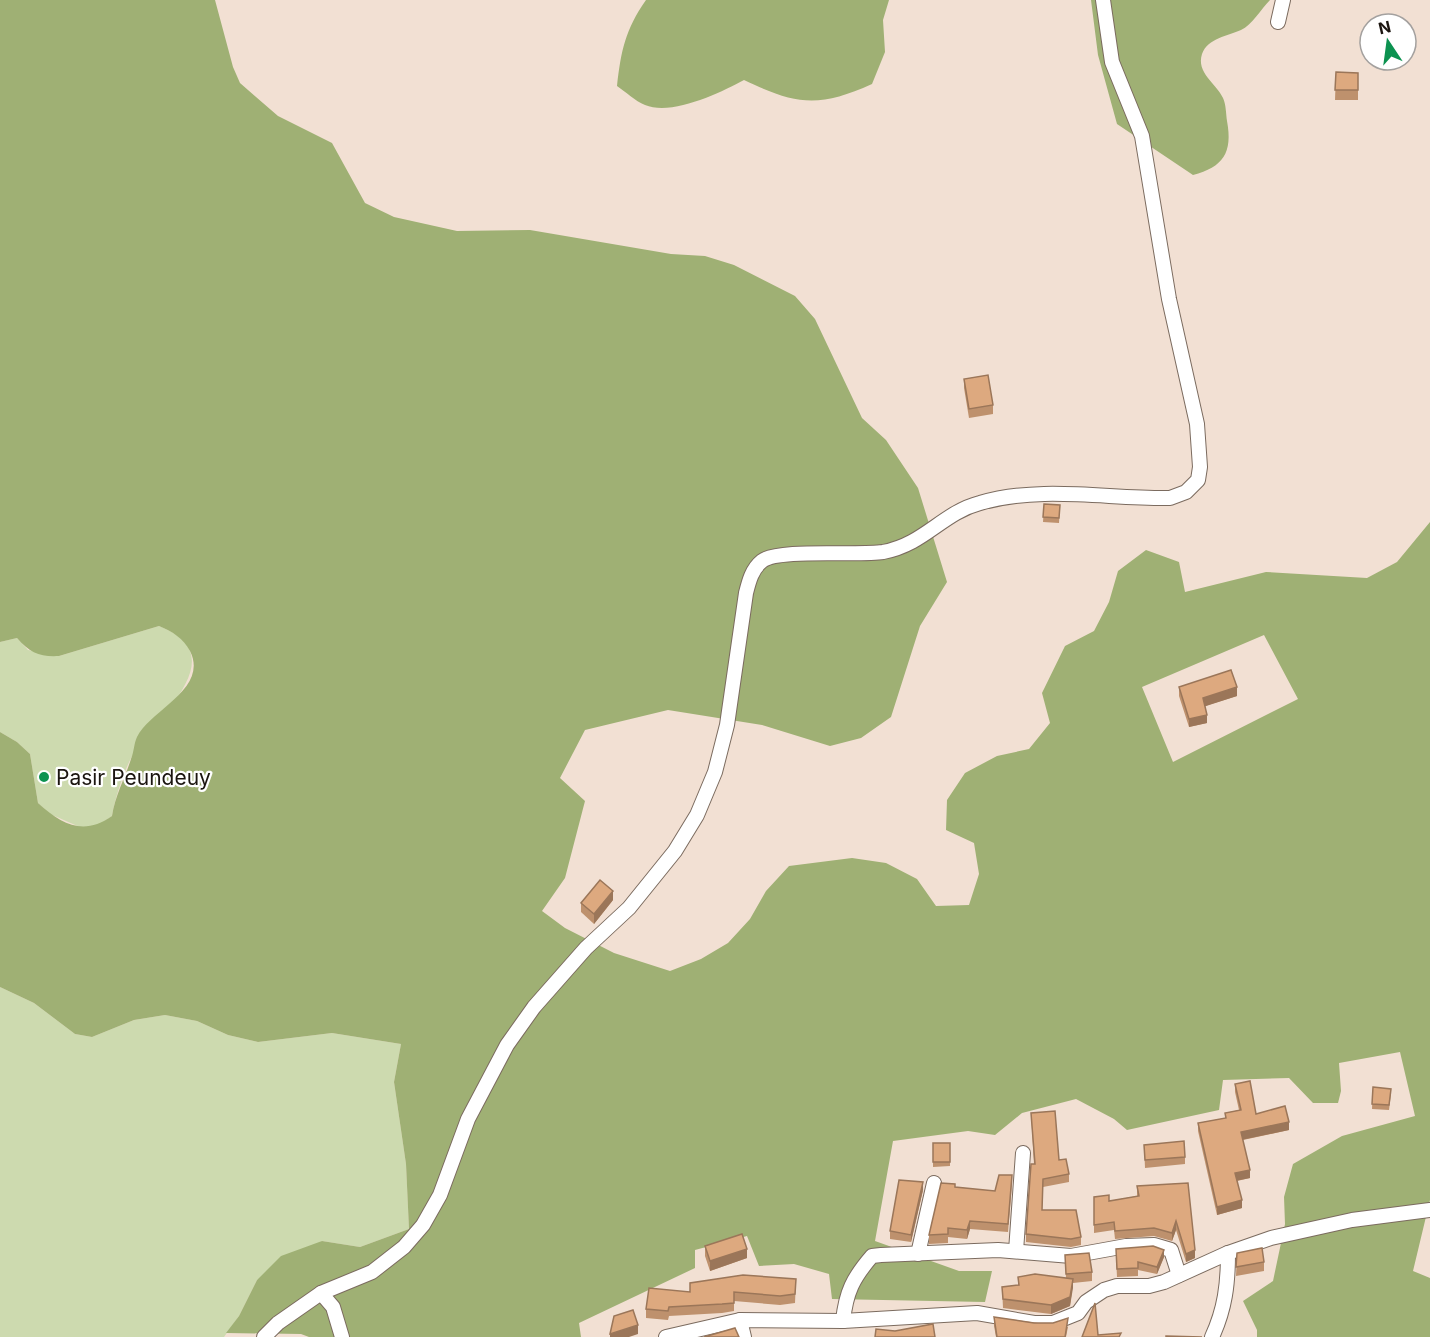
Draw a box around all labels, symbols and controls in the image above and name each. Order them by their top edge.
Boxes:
north arrow [1358,12,1418,72]
text: N [1376,16,1393,39]
place label: Pasir Peundeuy [56,765,211,790]
marker: Pasir Peundeuy [37,770,51,784]

